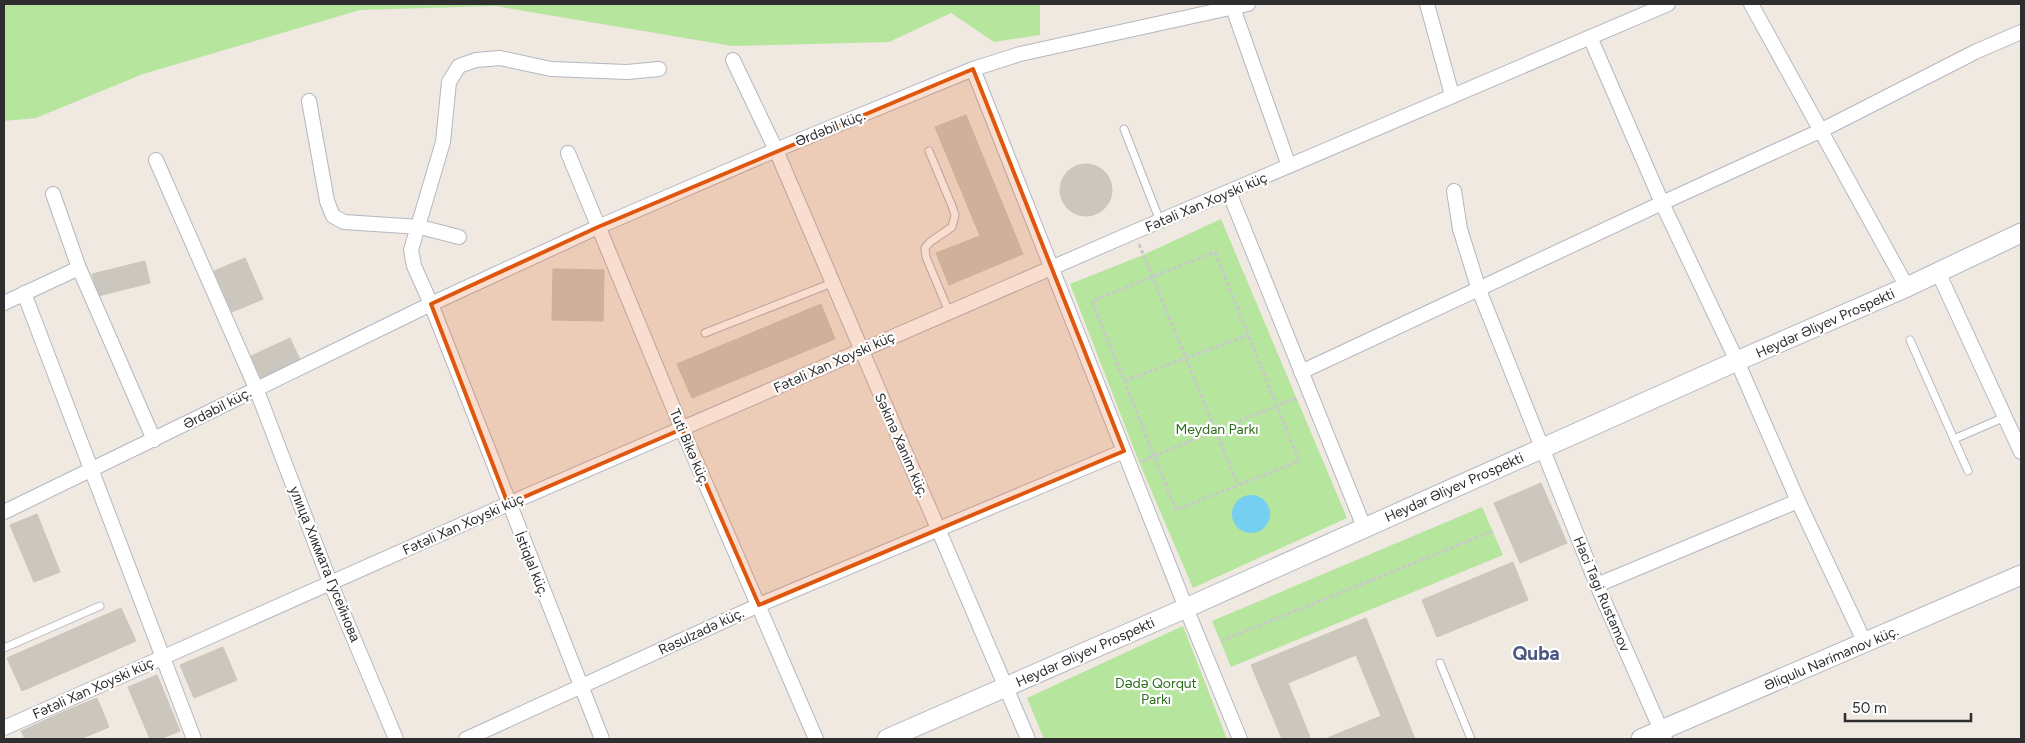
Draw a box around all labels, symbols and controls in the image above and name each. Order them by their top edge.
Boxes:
street label: Ərdəbil küç. [793,107,868,150]
street label: Fətəli Xan Xoyski küç [1143,169,1270,236]
street label: Heydər Əliyev Prospekti [1753,285,1897,362]
street label: Fətəli Xan Xoyski küç [771,328,898,397]
street label: Ərdəbil küç. [180,384,254,433]
street label: Səkinə Xanim küç. [871,390,932,500]
street label: Tuti Bikə küç. [666,406,713,488]
park label: Meydan Parkı [1176,421,1259,438]
street label: Heydər Əliyev Prospekti [1382,449,1526,526]
street label: улица Хикмата Гусейнова [285,484,364,645]
street label: Fətəli Xan Xoyski küç [400,490,527,559]
street label: İstiqlal küç. [511,529,552,599]
street label: Haci Tagi Rustamov [1570,534,1634,655]
street label: Rəsulzadə küç. [656,604,747,659]
street label: Heydər Əliyev Prospekti [1013,614,1157,691]
street label: Əliqulu Nərimanov küç. [1761,622,1901,694]
district label: Quba [1512,642,1560,665]
street label: Fətəli Xan Xoyski küç [30,654,157,723]
park label: Dədə Qorqut Parkı [1115,675,1197,708]
scale bar [1845,690,1971,722]
text: 50 m [1852,699,1887,717]

